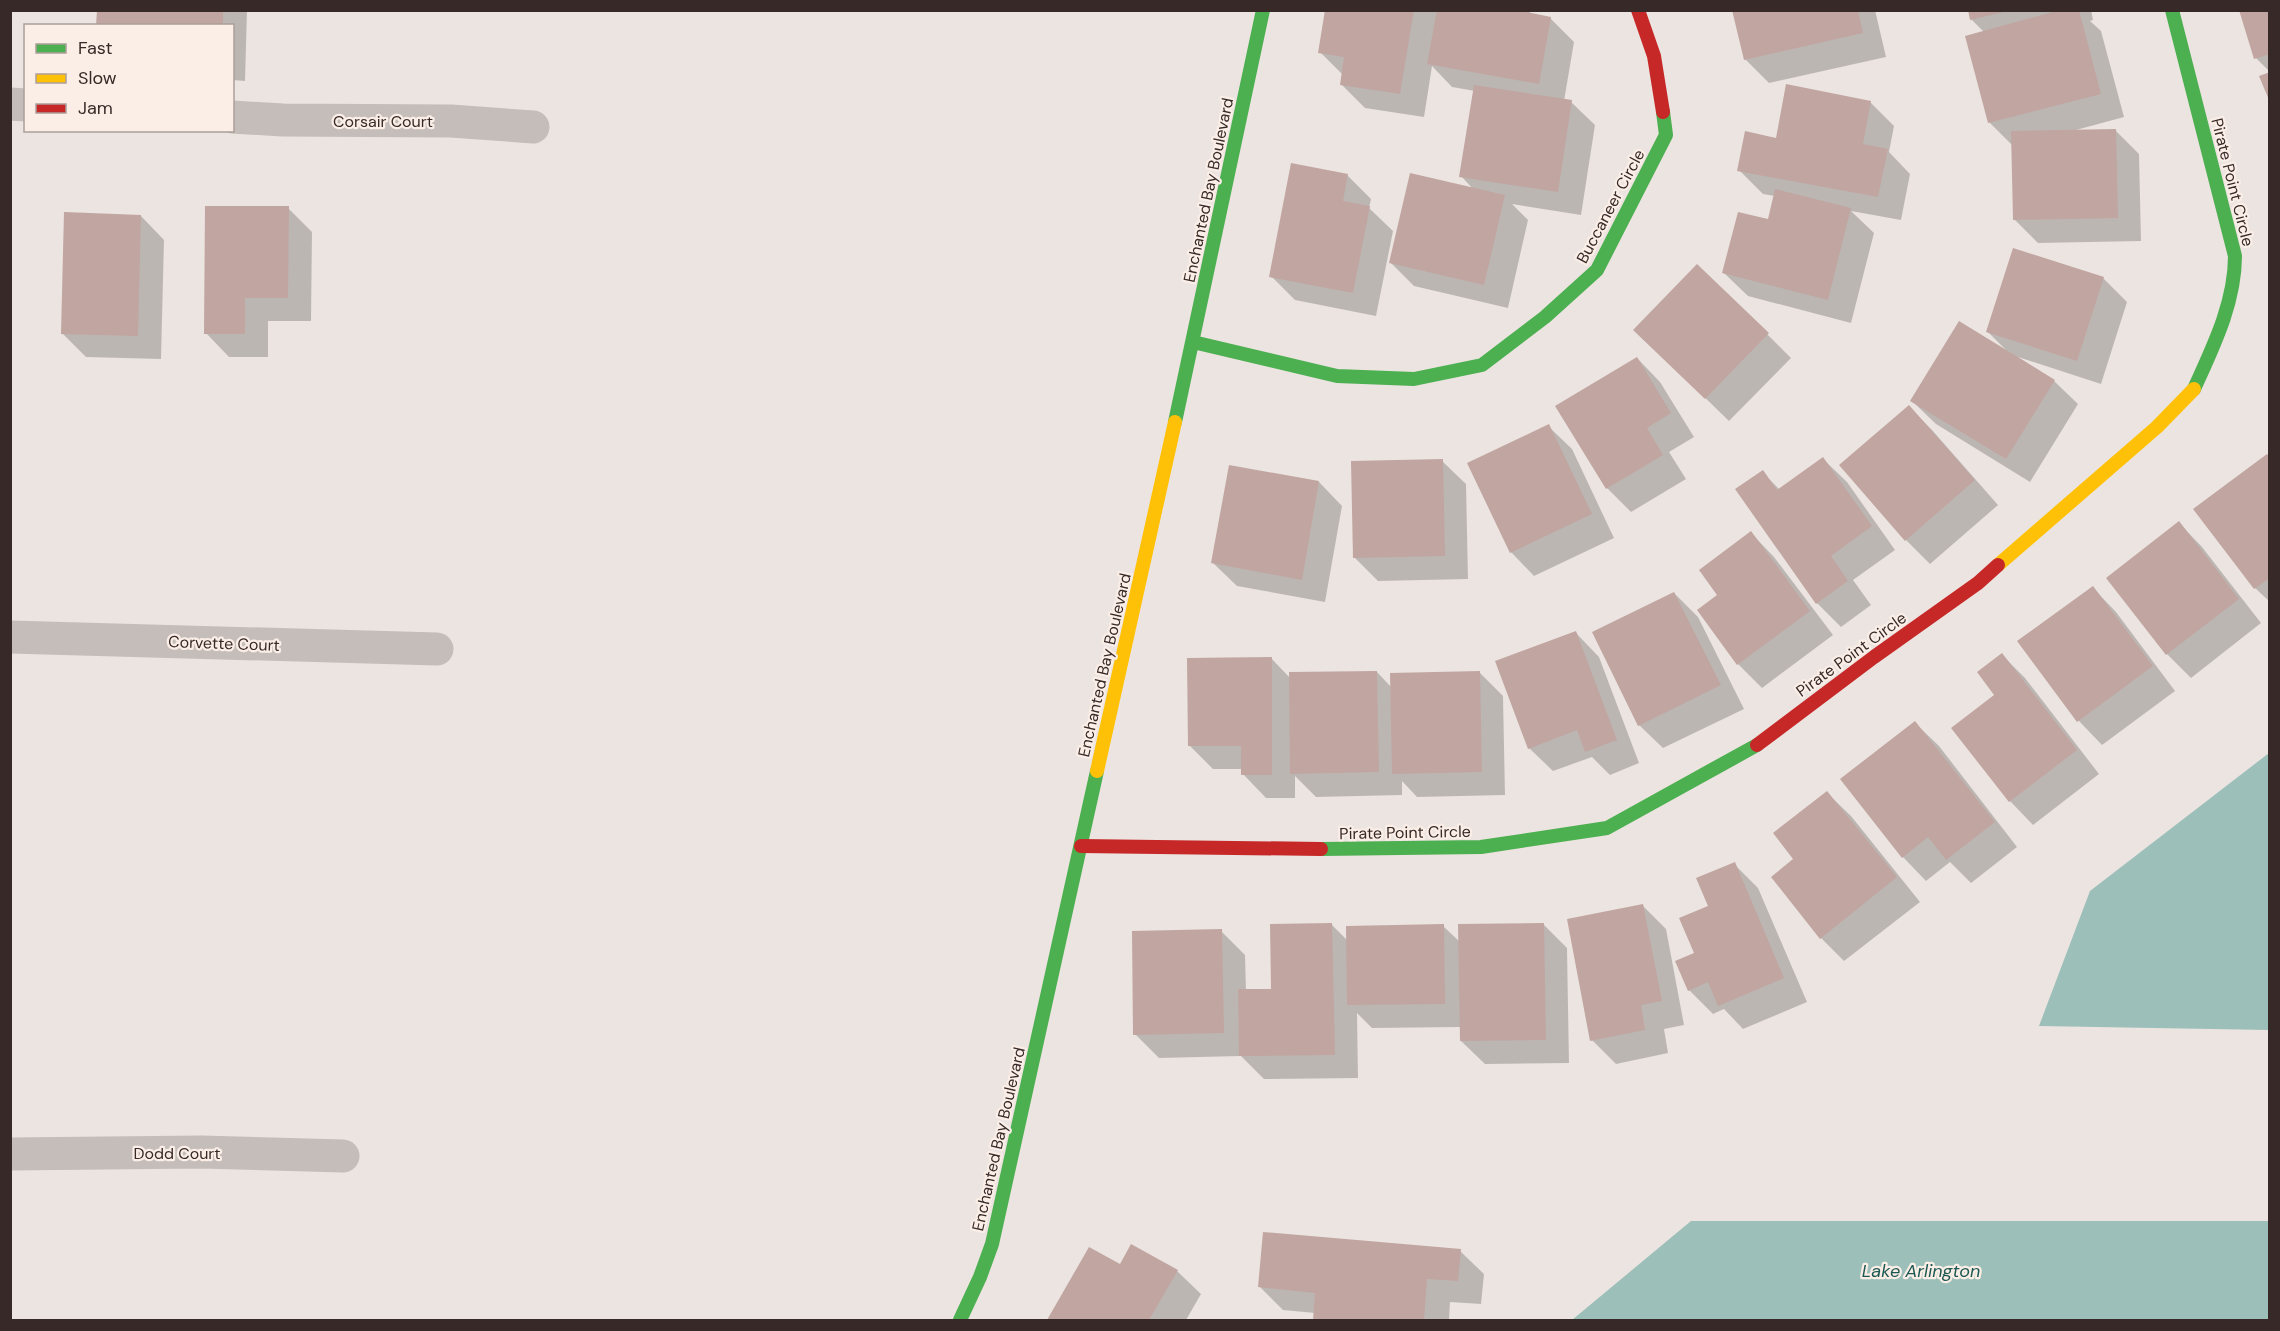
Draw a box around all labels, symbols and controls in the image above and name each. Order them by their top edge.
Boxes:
legend [24,24,234,132]
text: Fast [78,36,113,60]
text: Slow [78,66,117,90]
text: Jam [78,96,113,120]
street label: Enchanted Bay Boulevard [1179,96,1238,284]
street label: Corsair Court [333,111,433,132]
street label: Pirate Point Circle [2206,116,2259,248]
street label: Buccaneer Circle [1572,146,1649,267]
street label: Enchanted Bay Boulevard [1073,571,1136,759]
street label: Pirate Point Circle [1792,607,1911,702]
street label: Corvette Court [168,631,280,656]
street label: Pirate Point Circle [1339,821,1471,844]
street label: Enchanted Bay Boulevard [967,1045,1030,1233]
street label: Dodd Court [133,1143,221,1164]
water label: Lake Arlington [1862,1259,1980,1283]

